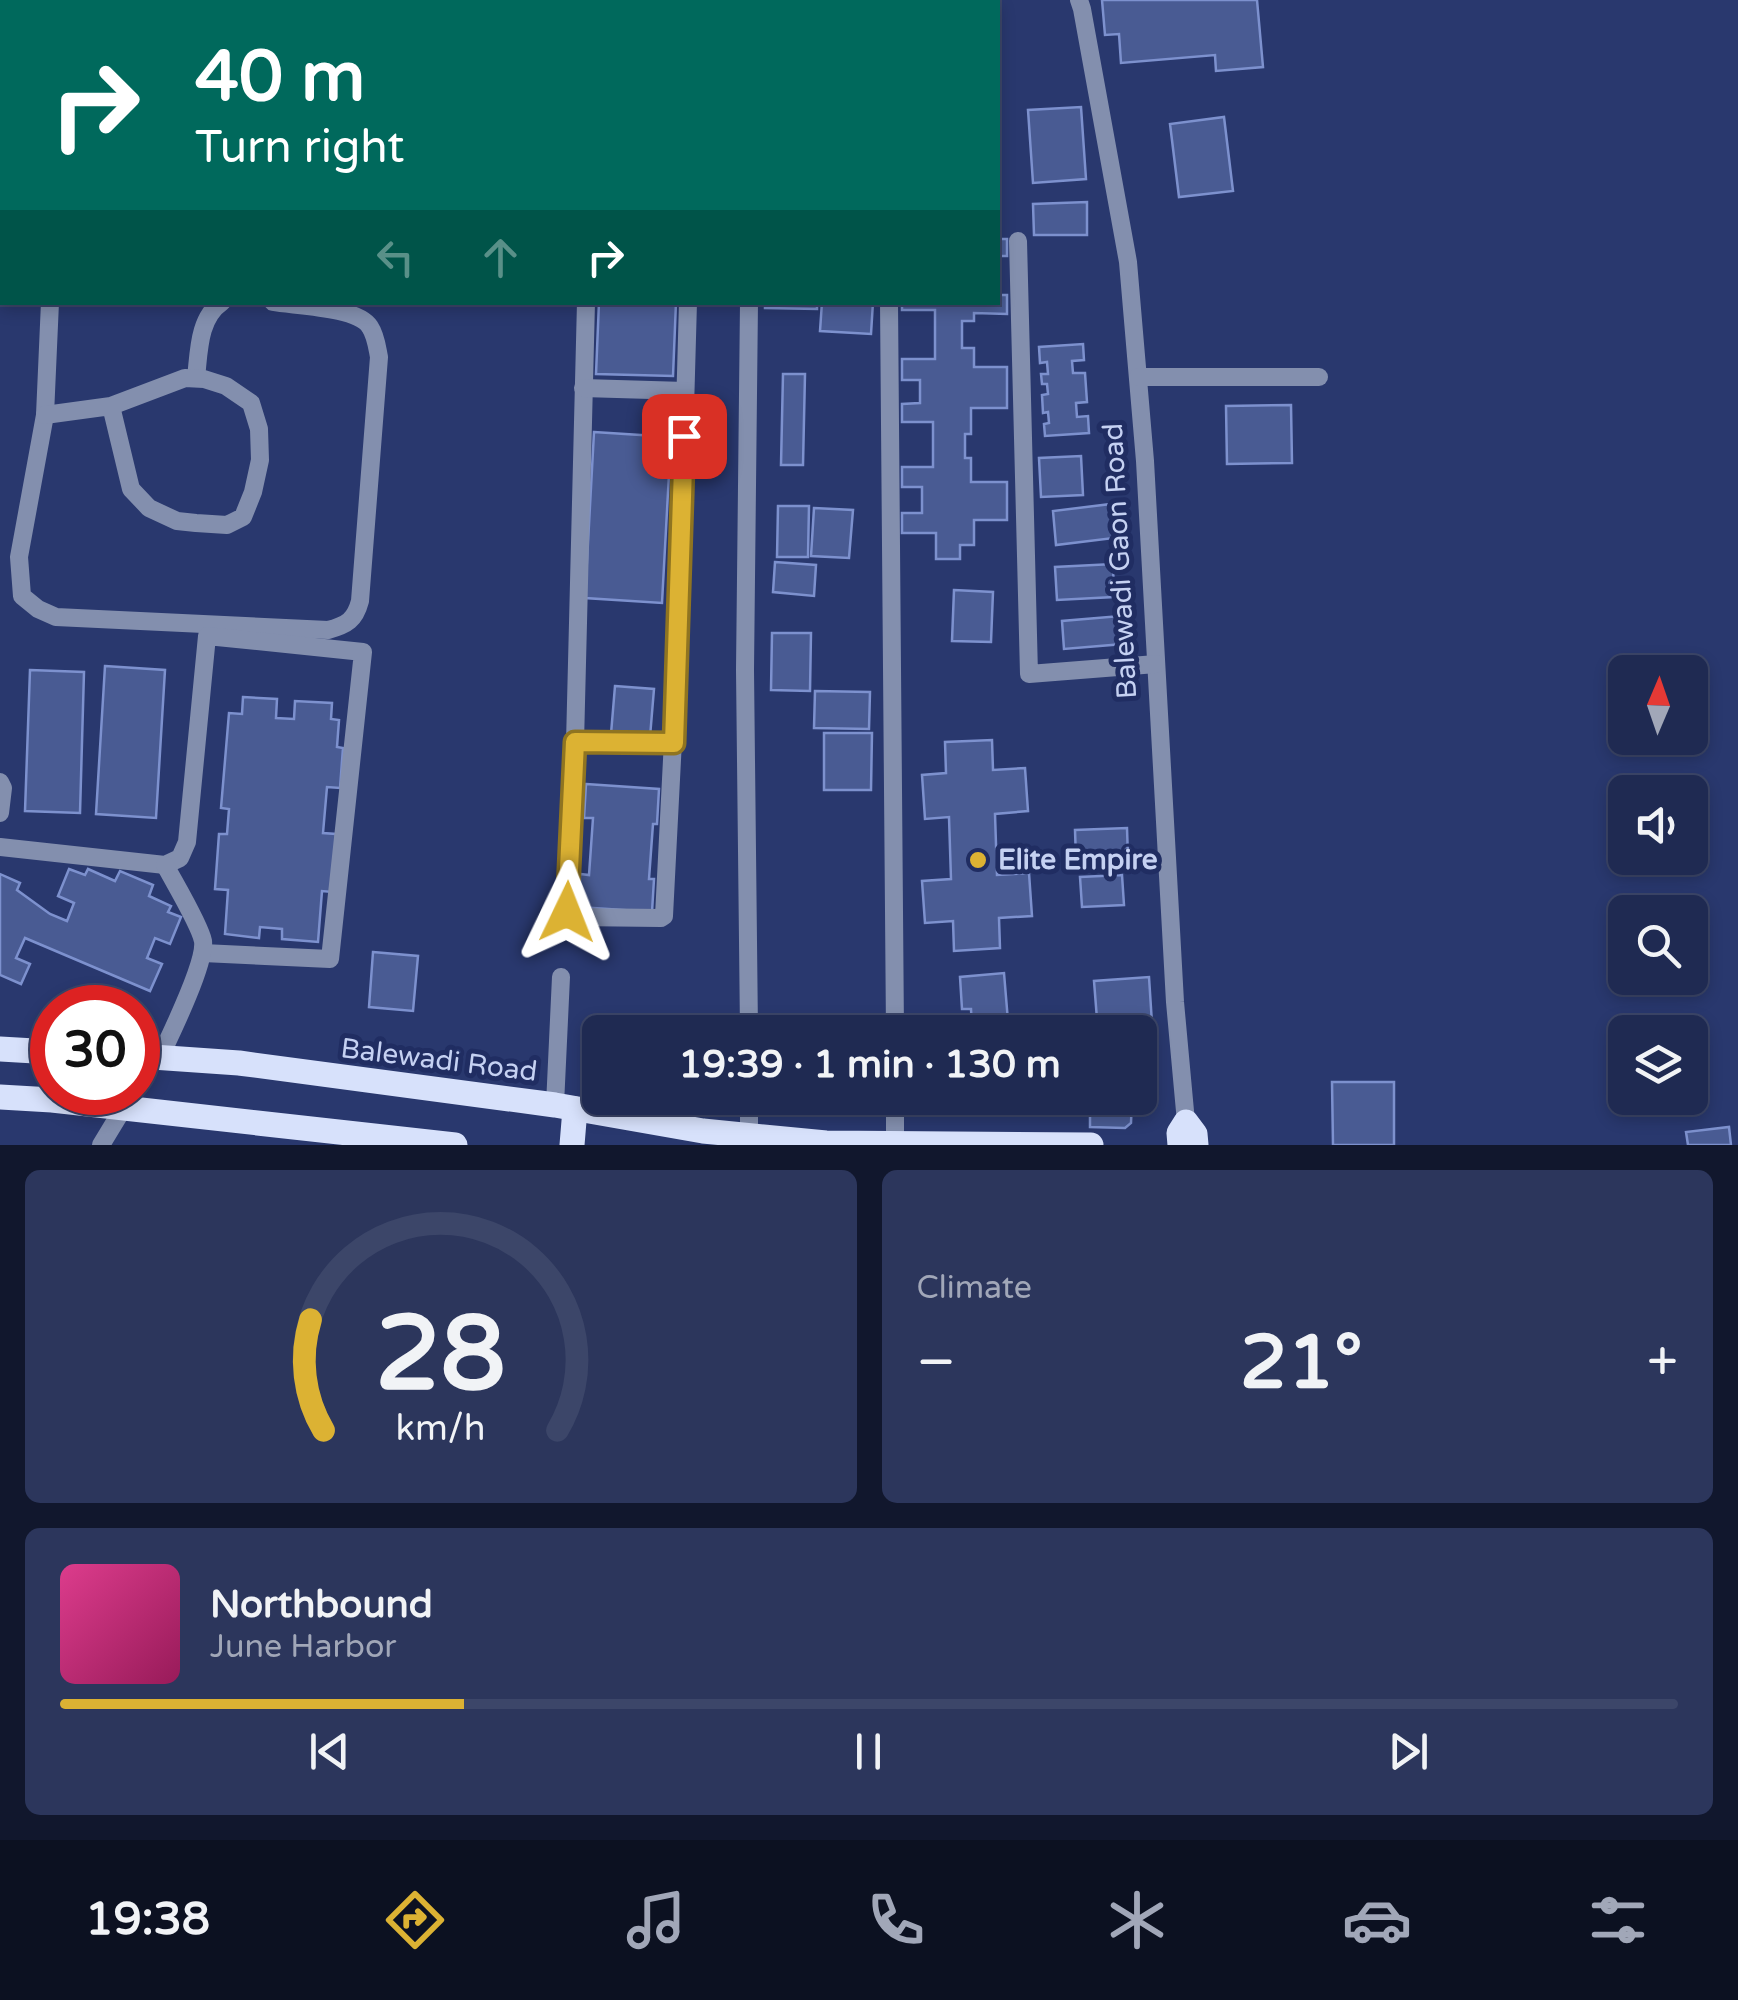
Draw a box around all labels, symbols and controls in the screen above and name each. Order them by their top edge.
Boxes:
text: 40 m [195,36,365,120]
icon: right [30,40,160,170]
text: Turn right [195,121,404,175]
icon: left [368,230,423,285]
icon: ahead [473,230,528,285]
icon: right [578,230,633,285]
pin [642,394,727,479]
icon: arrive [657,409,712,464]
street label: Balewadi Gaon Road [1096,422,1144,700]
north arrow [1608,655,1708,755]
map controls [1608,655,1708,1115]
button: sound [1608,775,1708,875]
place label: Elite Empire [998,843,1158,877]
marker: Elite Empire [967,849,989,871]
position arrow [515,860,619,964]
button: search [1608,895,1708,995]
speed limit sign: 30 [30,985,160,1115]
button: layers [1608,1015,1708,1115]
street label: Balewadi Road [339,1031,539,1089]
text: 19:39 · 1 min · 130 m [678,1042,1061,1088]
text: Climate [917,1269,1032,1307]
text: 28 [375,1293,506,1418]
text: 21° [1240,1318,1363,1408]
text: − [917,1330,956,1396]
text: + [1647,1330,1678,1396]
text: km/h [396,1407,486,1450]
text: Northbound [210,1582,433,1628]
text: June Harbor [210,1628,397,1666]
icon: previous [302,1724,357,1779]
icon: pause [841,1724,896,1779]
icon: next [1381,1724,1436,1779]
icon: directions [380,1885,450,1955]
icon: music [621,1885,691,1955]
icon: phone [861,1885,931,1955]
icon: climate [1102,1885,1172,1955]
icon: car [1342,1885,1412,1955]
icon: filters [1583,1885,1653,1955]
text: 19:38 [85,1893,210,1947]

